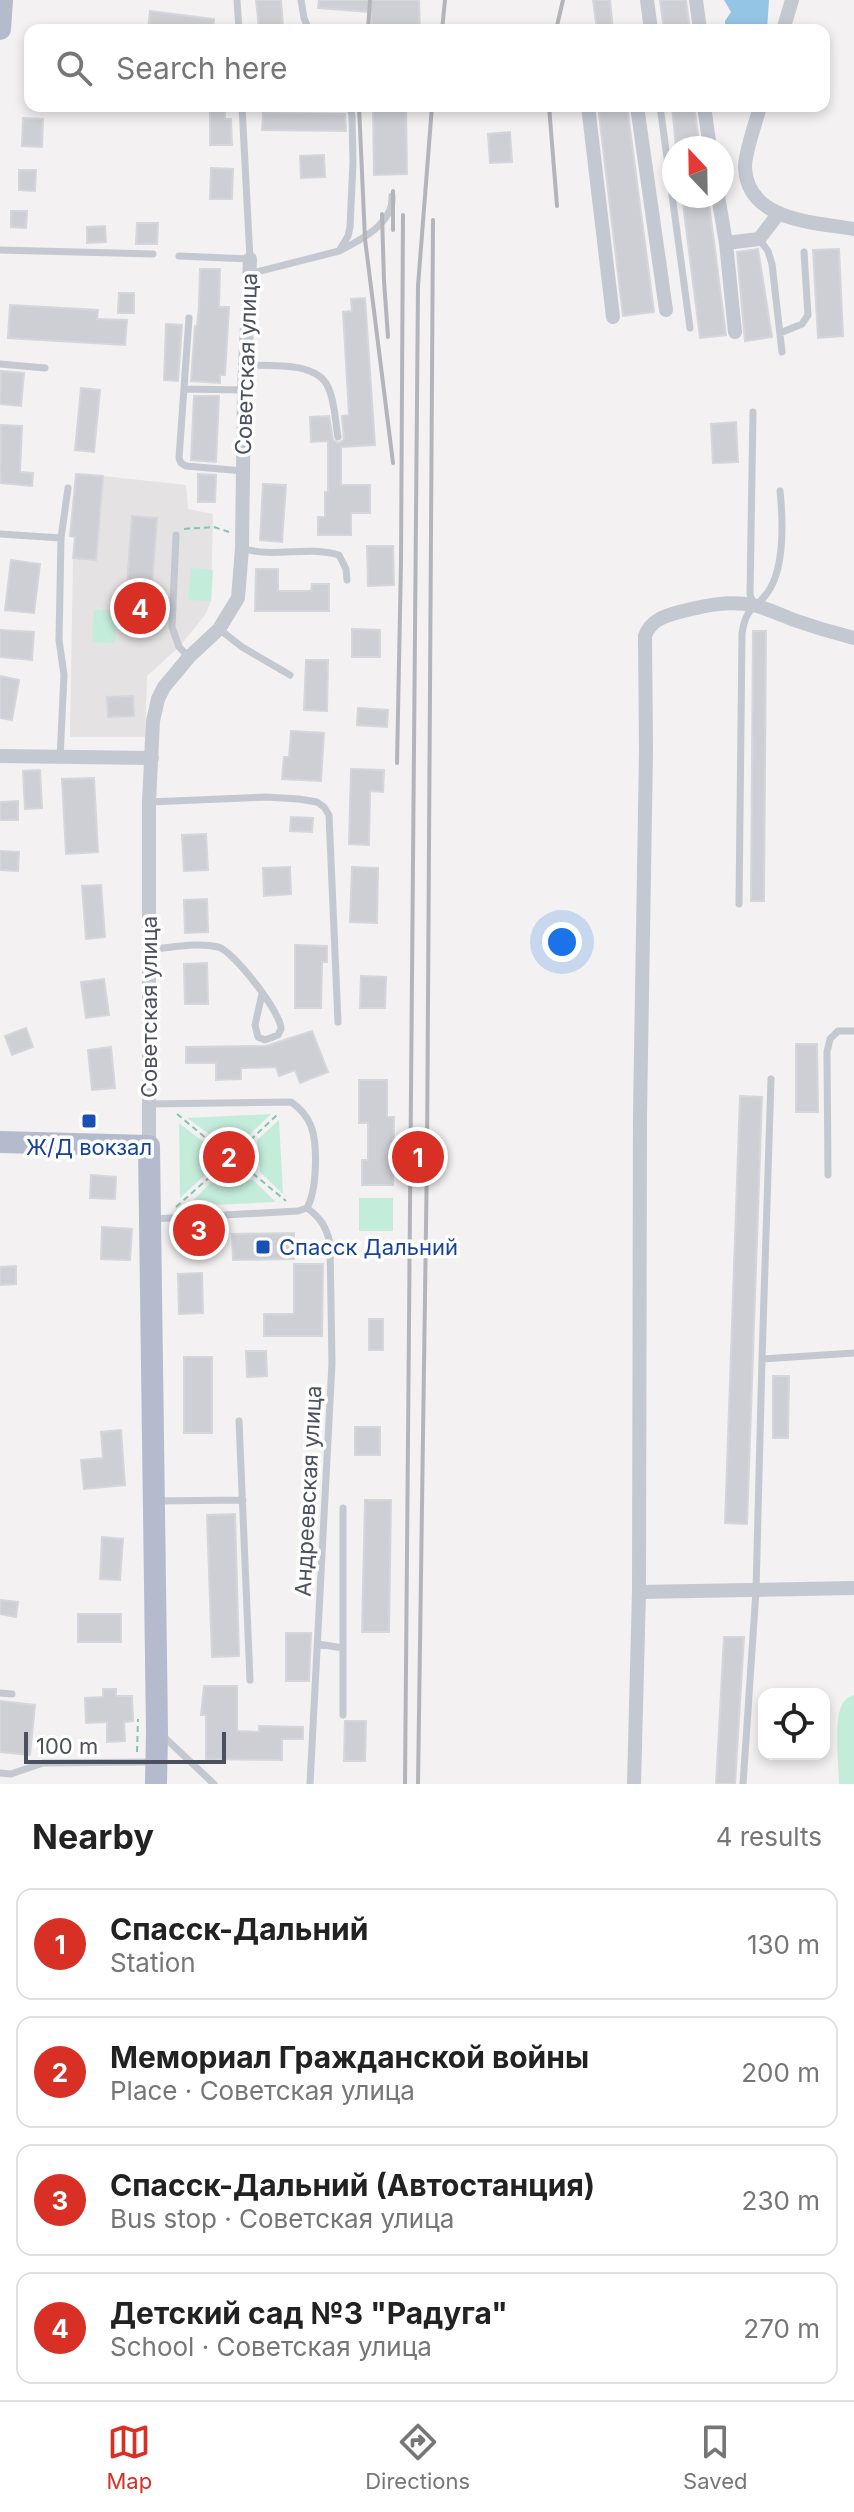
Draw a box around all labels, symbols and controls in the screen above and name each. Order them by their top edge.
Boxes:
search box [24,24,830,112]
icon: search [52,46,96,90]
text: Search here [116,50,288,86]
north arrow [662,136,734,208]
street label: Советская улица [230,273,262,455]
pin: 4 [114,578,166,638]
street label: Советская улица [136,916,162,1098]
your location [542,922,582,962]
marker: Ж/Д вокзал [80,1112,98,1130]
pin: 2 [203,1127,255,1187]
pin: 1 [392,1127,444,1187]
place label: Ж/Д вокзал [26,1134,152,1160]
pin: 3 [173,1200,225,1260]
place label: Спасск Дальний [279,1234,458,1260]
marker: Спасск Дальний [254,1238,272,1256]
street label: Андреевская улица [289,1385,327,1597]
map controls [758,1688,830,1760]
button: locate [758,1688,830,1760]
scale bar [24,1728,226,1764]
text: 100 m [36,1733,98,1759]
text: Nearby [32,1816,154,1857]
text: 4 results [716,1821,822,1852]
text: Спасск-Дальний [110,1911,368,1947]
text: 1 [54,1929,66,1960]
text: 130 m [747,1929,820,1960]
text: Station [110,1947,196,1978]
text: Мемориал Гражданской войны [110,2039,589,2075]
text: 2 [52,2057,68,2088]
text: 200 m [741,2057,820,2088]
text: Place · Советская улица [110,2075,415,2106]
text: Спасск-Дальний (Автостанция) [110,2167,595,2203]
text: 3 [52,2185,68,2216]
text: 230 m [742,2185,820,2216]
text: Bus stop · Советская улица [110,2203,454,2234]
text: Детский сад №3 "Радуга" [110,2295,508,2331]
text: 4 [51,2313,69,2344]
text: 270 m [743,2313,820,2344]
text: School · Советская улица [110,2331,432,2362]
tab: Map [107,2420,152,2494]
tab: Directions [365,2420,470,2494]
tab: Saved [683,2420,747,2494]

